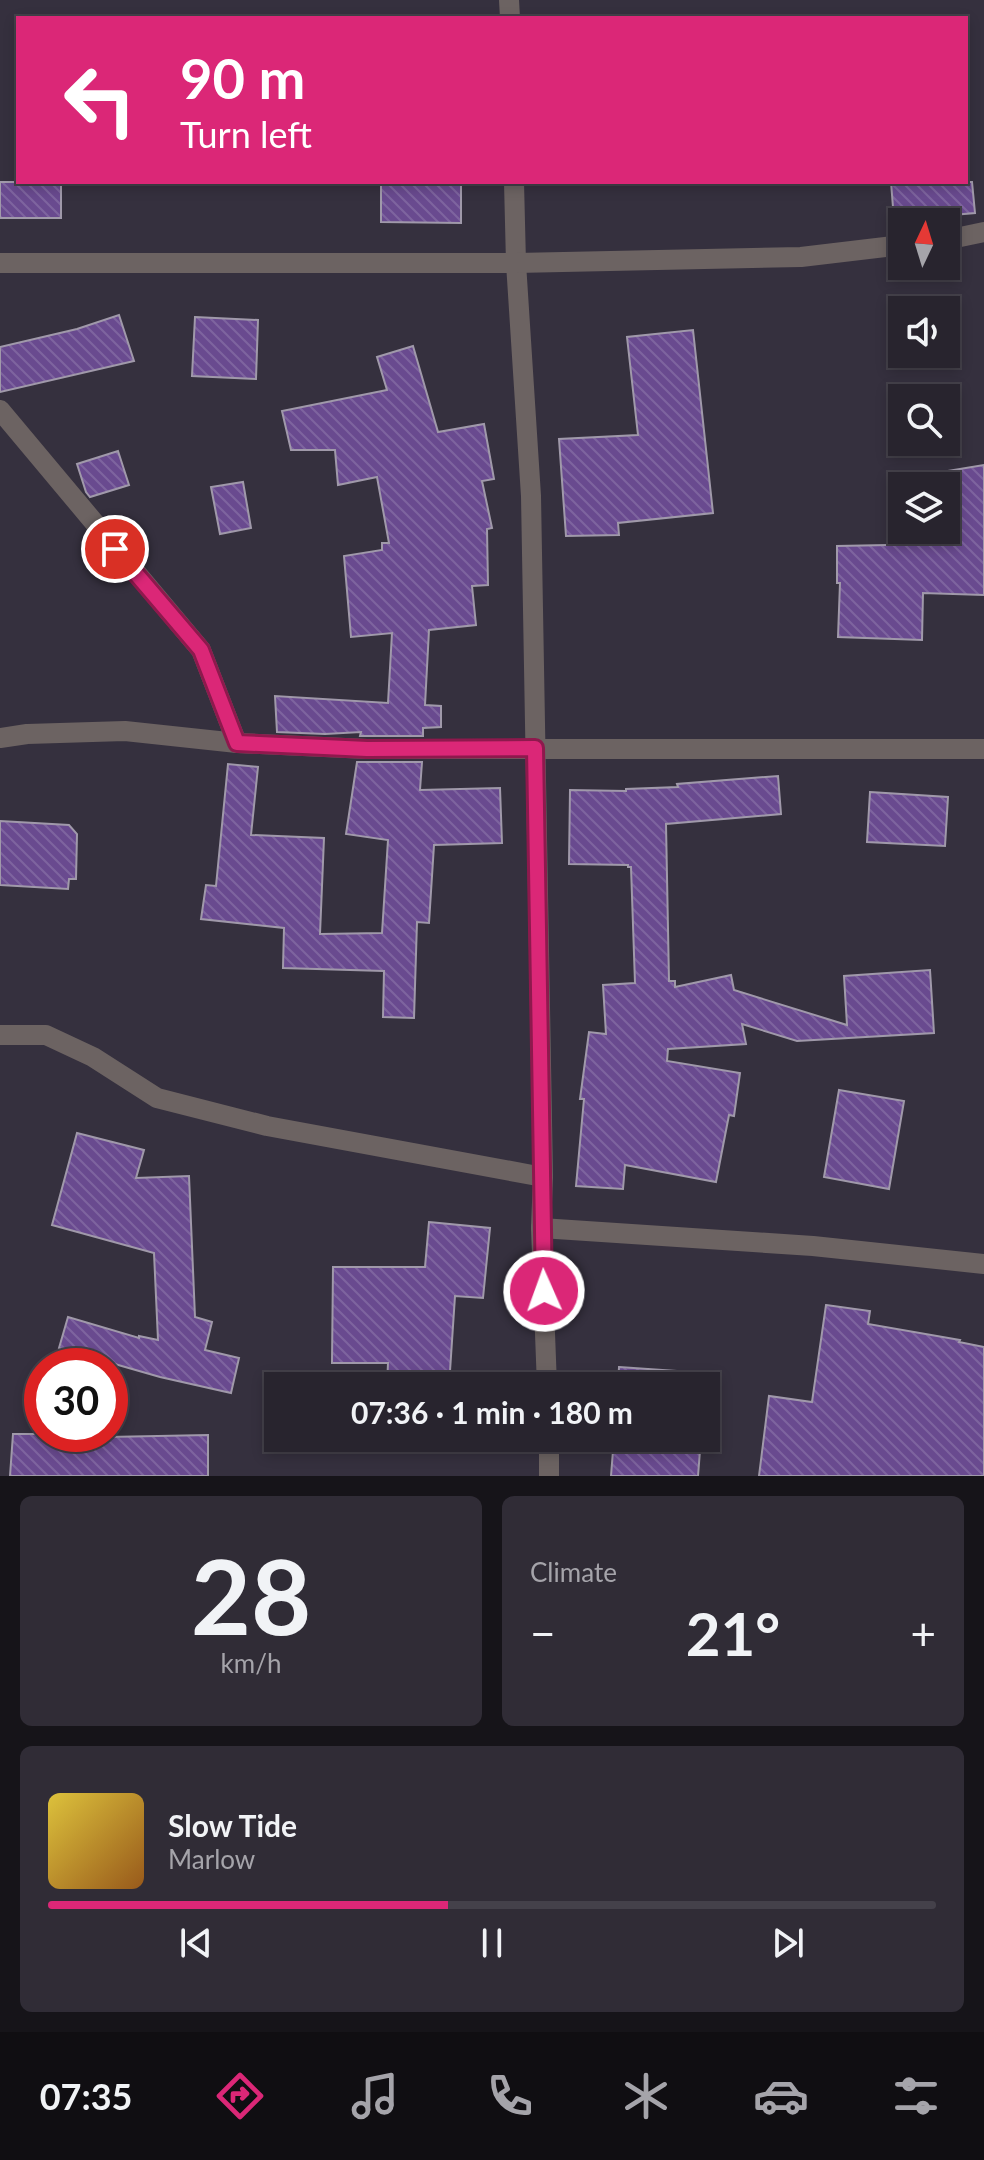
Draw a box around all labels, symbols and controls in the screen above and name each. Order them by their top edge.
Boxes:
text: 90 m [180,44,305,111]
icon: left [48,48,152,152]
text: Turn left [180,112,312,156]
north arrow [888,208,960,280]
map controls [888,208,960,544]
button: sound [888,296,960,368]
button: search [888,384,960,456]
button: layers [888,472,960,544]
pin [81,515,149,583]
icon: arrive [93,527,137,571]
position arrow [502,1249,586,1333]
speed limit sign: 30 [24,1348,128,1452]
text: 07:36 · 1 min · 180 m [351,1394,633,1430]
text: 28 [191,1532,311,1657]
text: Climate [530,1556,617,1588]
text: 21° [686,1597,780,1669]
text: − [530,1607,556,1659]
text: + [910,1607,936,1659]
text: km/h [221,1647,281,1679]
text: Slow Tide [168,1807,297,1843]
text: Marlow [168,1843,255,1875]
icon: previous [174,1921,218,1965]
icon: pause [470,1921,514,1965]
icon: next [766,1921,810,1965]
icon: directions [212,2068,268,2124]
icon: music [347,2068,403,2124]
icon: phone [482,2068,538,2124]
icon: climate [618,2068,674,2124]
icon: car [753,2068,809,2124]
icon: filters [888,2068,944,2124]
text: 07:35 [40,2074,132,2118]

